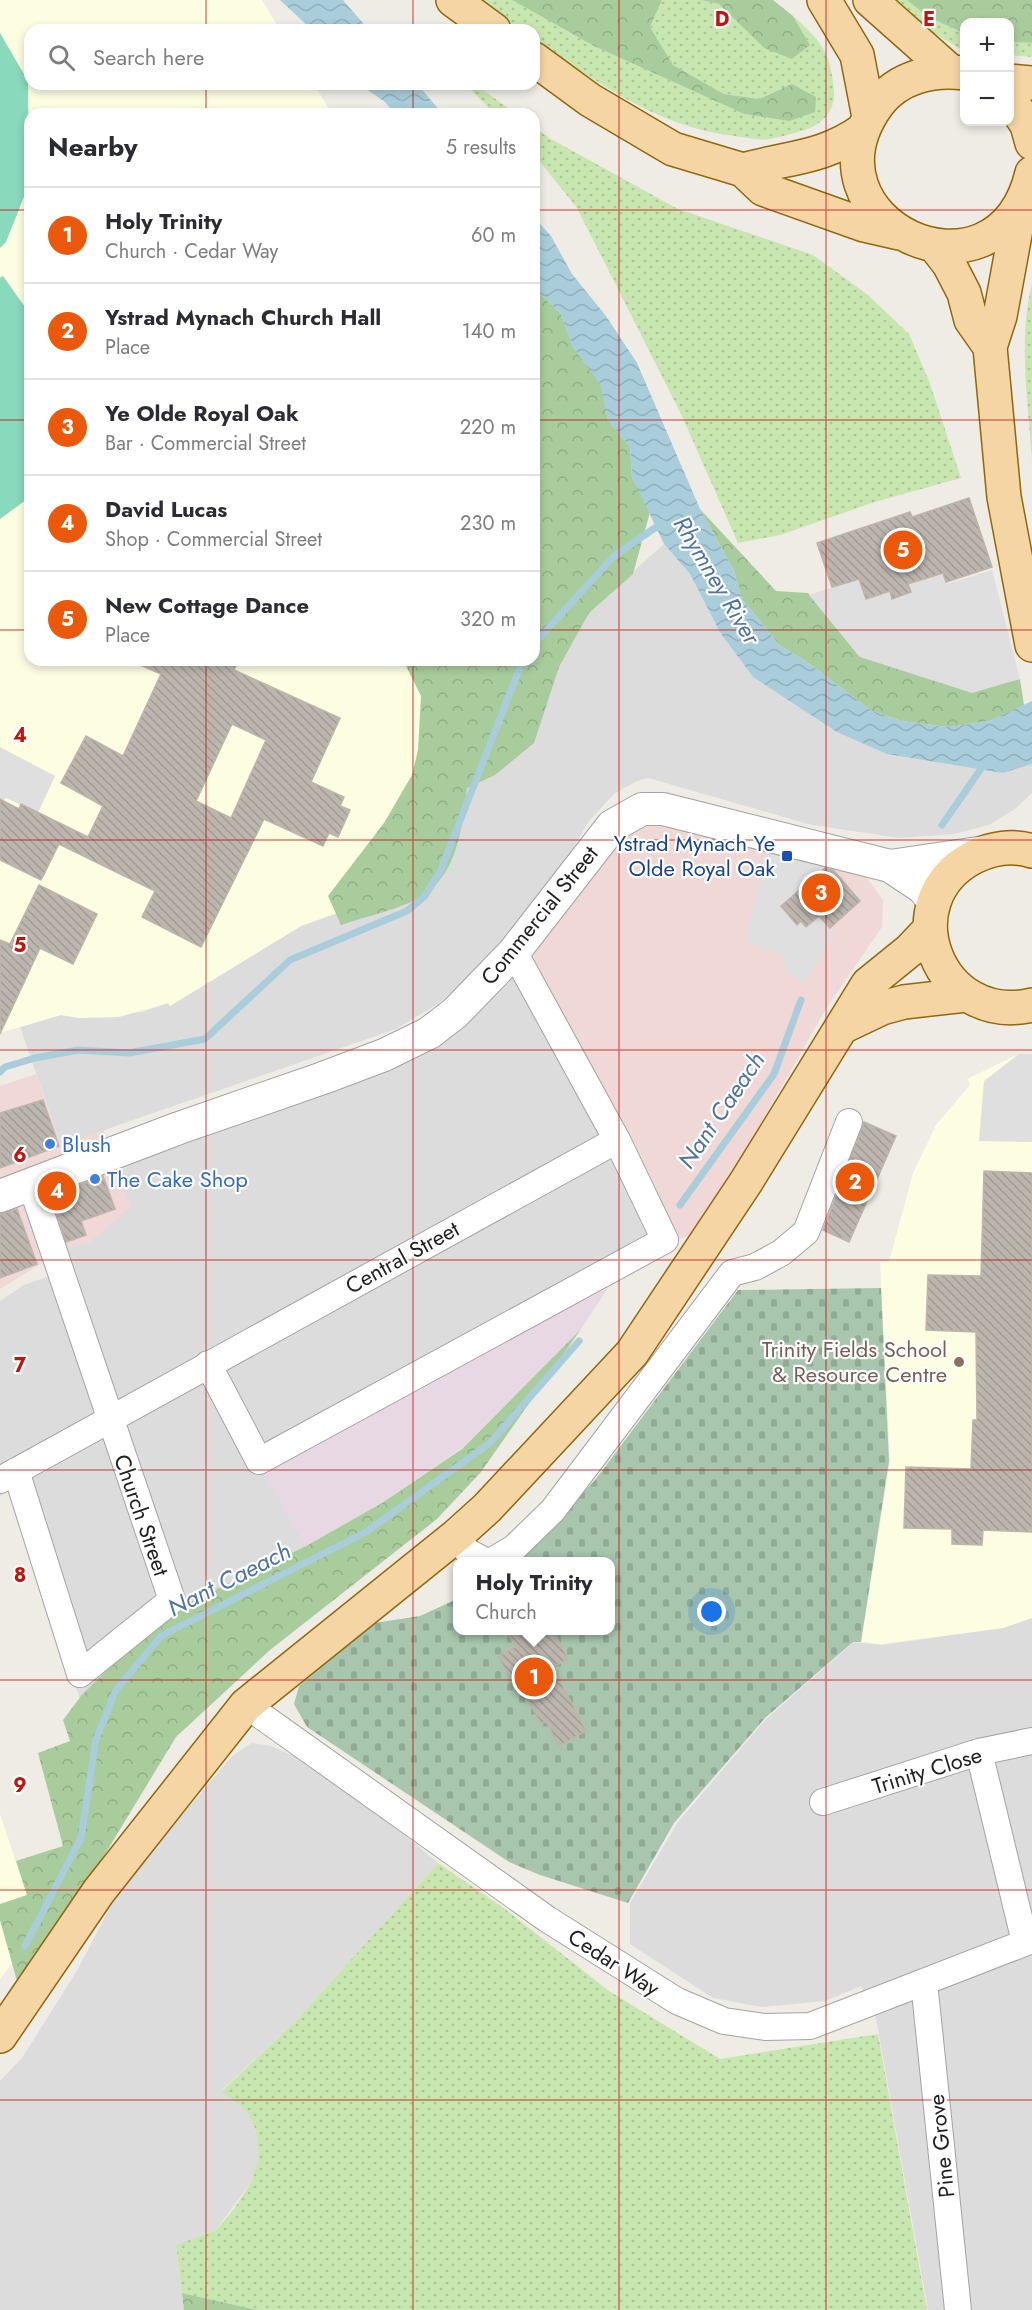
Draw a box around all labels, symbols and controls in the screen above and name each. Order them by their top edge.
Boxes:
text: D [715,5,729,34]
text: E [923,5,935,34]
map controls [960,18,1014,126]
button: + [960,18,1014,72]
search box [24,24,540,90]
icon: search [45,41,78,74]
text: Search here [93,41,204,73]
button: − [960,72,1014,126]
text: Nearby [48,128,137,166]
text: 5 results [446,133,516,162]
text: Holy Trinity [105,205,222,237]
text: 1 [62,221,73,250]
text: 60 m [471,221,516,250]
text: Church · Cedar Way [105,237,278,266]
text: Ystrad Mynach Church Hall [105,301,381,333]
text: 2 [61,317,74,346]
text: 140 m [462,317,516,346]
text: Place [105,333,150,362]
text: Ye Olde Royal Oak [105,397,299,429]
text: 3 [61,413,74,442]
text: 220 m [460,413,516,442]
text: Bar · Commercial Street [105,429,306,458]
text: David Lucas [105,493,227,525]
text: 4 [61,509,74,538]
text: 230 m [460,509,516,538]
water label: Rhymney River [665,509,770,652]
text: Shop · Commercial Street [105,525,322,554]
pin: 5 [884,528,922,572]
text: New Cottage Dance [105,589,309,621]
text: 5 [61,605,74,634]
text: 320 m [460,605,516,634]
text: Place [105,621,150,650]
text: 4 [13,721,27,750]
place label: Ystrad Mynach Ye Olde Royal Oak [614,827,775,884]
street label: Commercial Street [473,838,606,991]
marker: Ystrad Mynach Ye Olde Royal Oak [780,849,794,863]
pin: 3 [802,870,840,916]
text: 5 [14,931,27,960]
water label: Nant Caeach [669,1045,773,1175]
place label: Blush [62,1128,111,1160]
marker: Blush [43,1137,57,1151]
text: 6 [13,1141,27,1170]
pin: 2 [836,1160,874,1204]
place label: The Cake Shop [107,1163,248,1195]
pin: 4 [38,1168,76,1214]
marker: The Cake Shop [88,1172,102,1186]
street label: Central Street [339,1212,465,1301]
place label: Trinity Fields School & Resource Centre [762,1333,947,1390]
text: 7 [14,1351,27,1380]
marker: Trinity Fields School & Resource Centre [952,1355,966,1369]
street label: Church Street [106,1450,178,1581]
water label: Nant Caeach [161,1533,297,1625]
popup [453,1557,615,1635]
text: 8 [14,1561,26,1590]
text: Holy Trinity [475,1566,593,1598]
your location [697,1597,726,1626]
text: Church [475,1598,537,1627]
pin: 1 [514,1654,554,1700]
street label: Trinity Close [868,1738,986,1802]
text: 9 [13,1771,27,1800]
street label: Cedar Way [562,1920,666,2004]
street label: Pine Grove [920,2093,962,2199]

